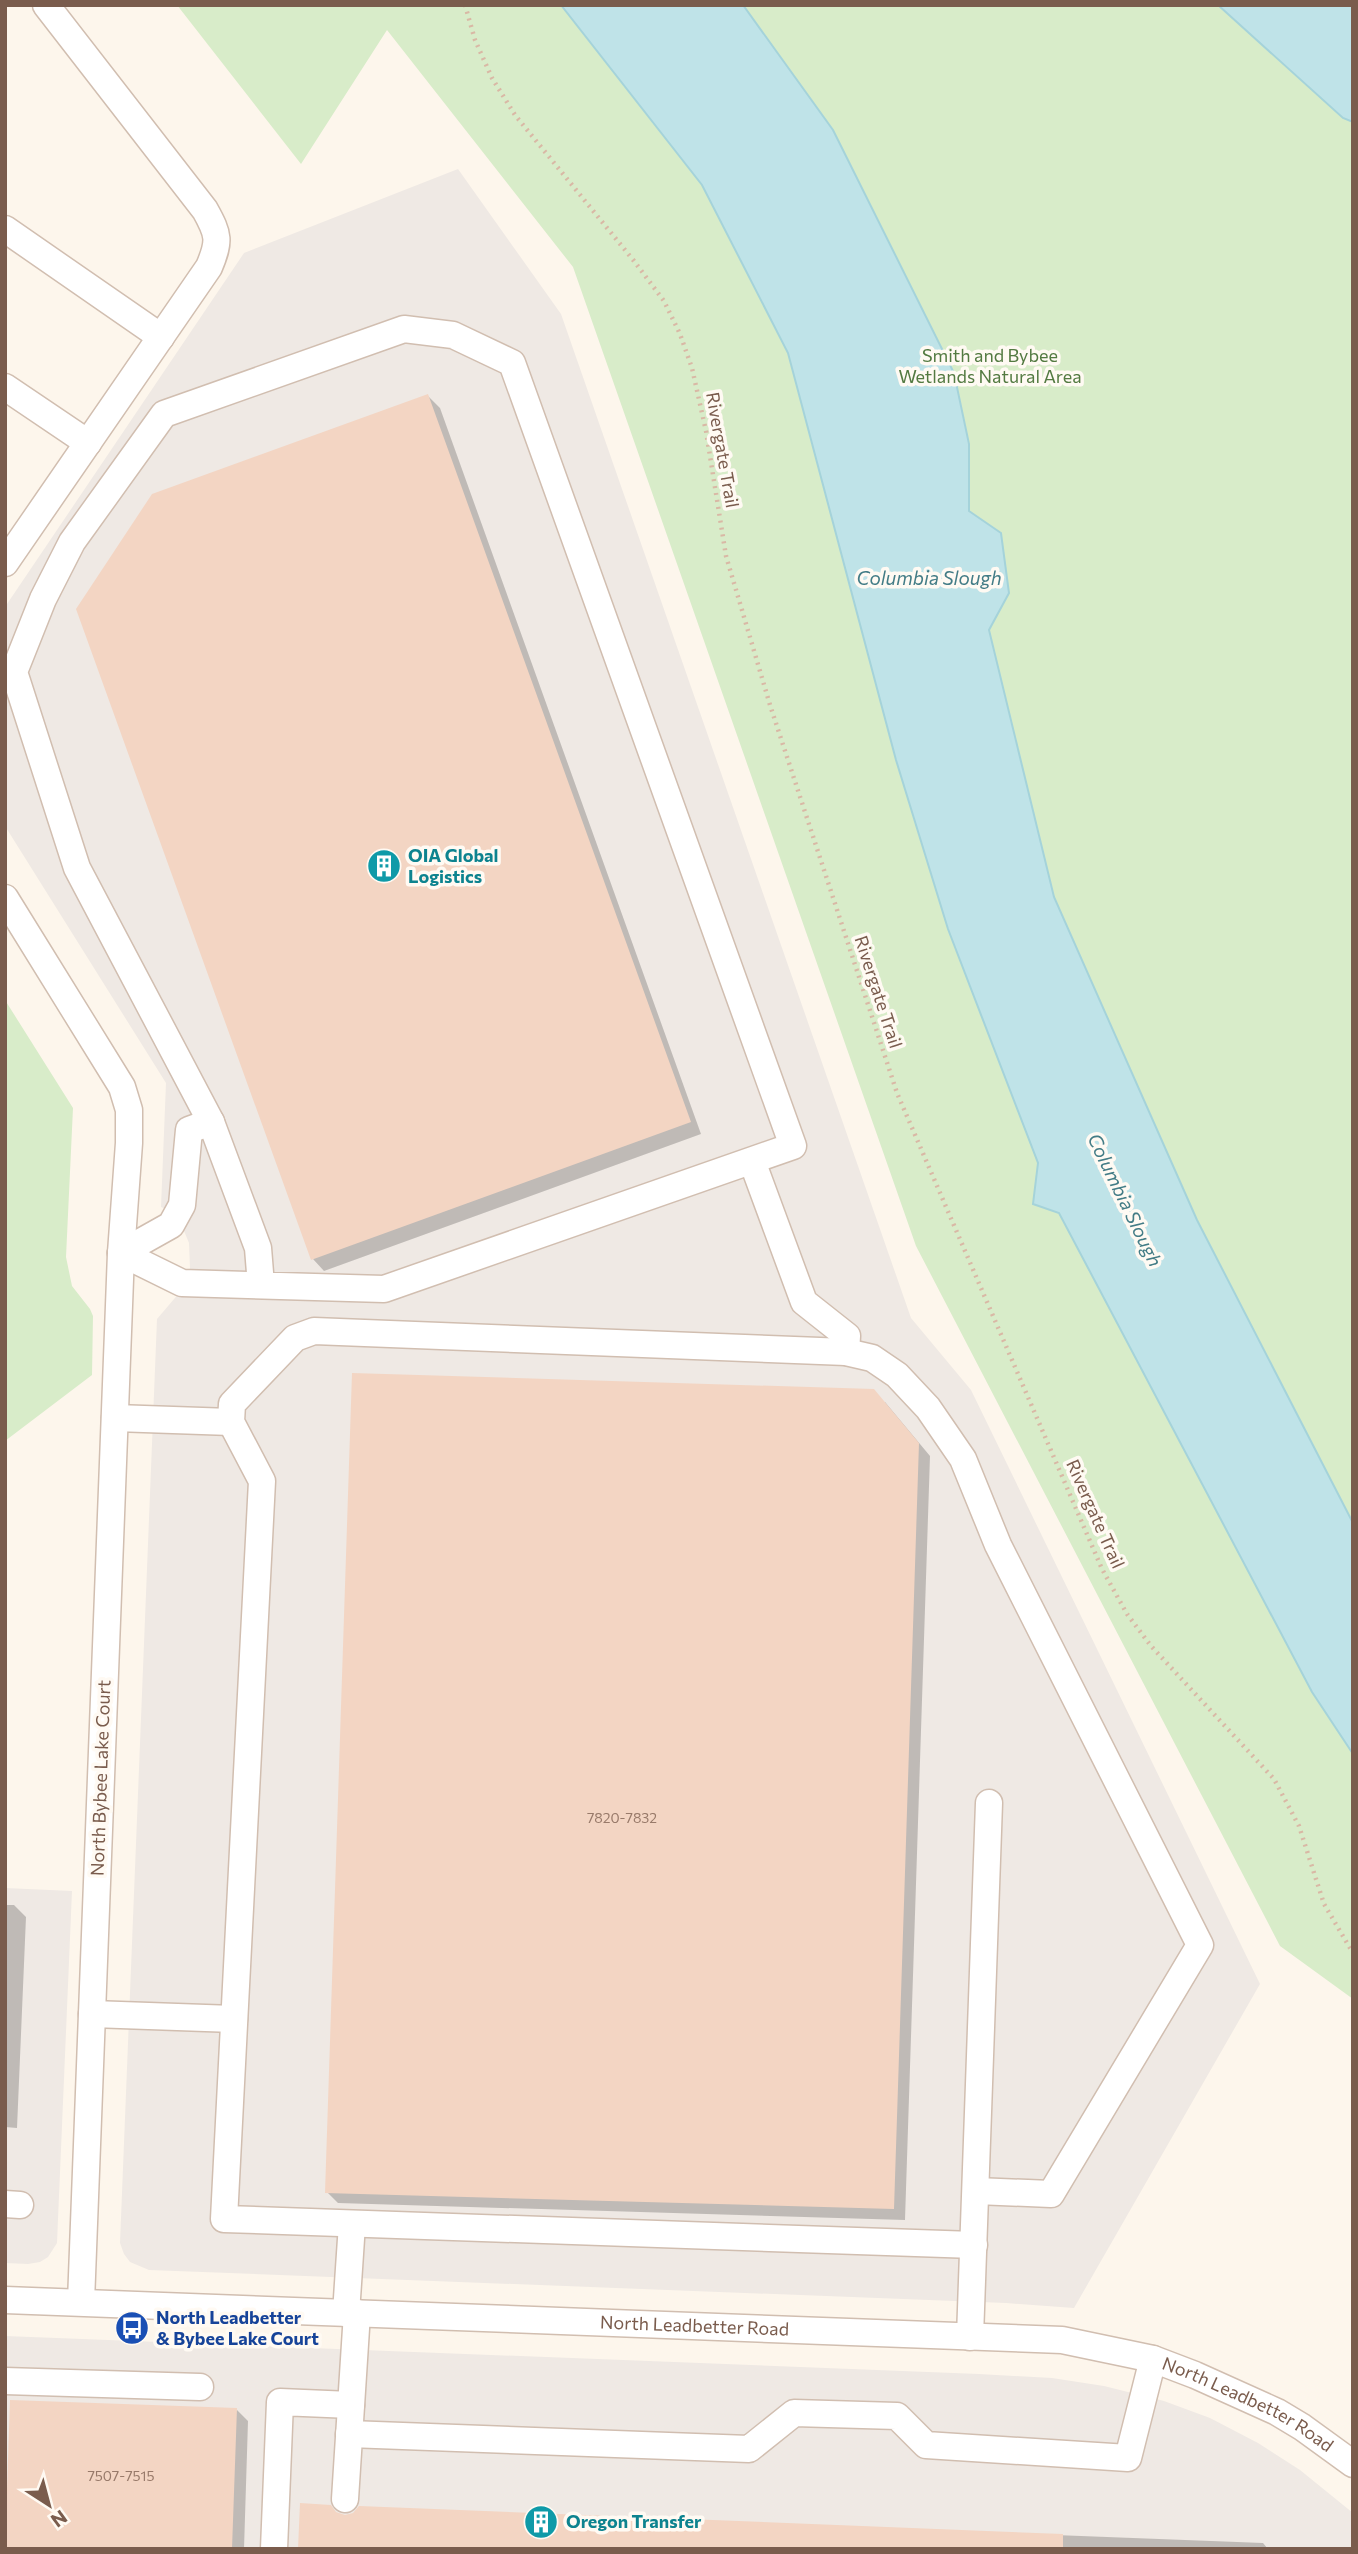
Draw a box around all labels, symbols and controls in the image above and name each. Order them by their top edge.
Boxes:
park label: Smith and Bybee Wetlands Natural Area [898,344,1082,387]
street label: Rivergate Trail [702,390,744,509]
water label: Columbia Slough [856,566,1002,589]
place label: OIA Global Logistics [408,844,499,887]
building icon: OIA Global Logistics [365,847,403,885]
street label: Rivergate Trail [850,933,908,1051]
water label: Columbia Slough [1083,1129,1168,1270]
street label: Rivergate Trail [1062,1456,1130,1572]
street label: North Bybee Lake Court [86,1679,114,1876]
house number: 7820-7832 [587,1809,657,1826]
place label: North Leadbetter & Bybee Lake Court [156,2306,319,2349]
bus stop icon: North Leadbetter & Bybee Lake Court [113,2309,151,2347]
street label: North Leadbetter Road [600,2311,790,2340]
street label: North Leadbetter Road [1159,2352,1338,2456]
house number: 7507-7515 [87,2467,155,2484]
north arrow [14,2470,84,2540]
building icon: Oregon Transfer [522,2503,560,2541]
text: N [47,2506,72,2533]
place label: Oregon Transfer [566,2510,702,2532]

